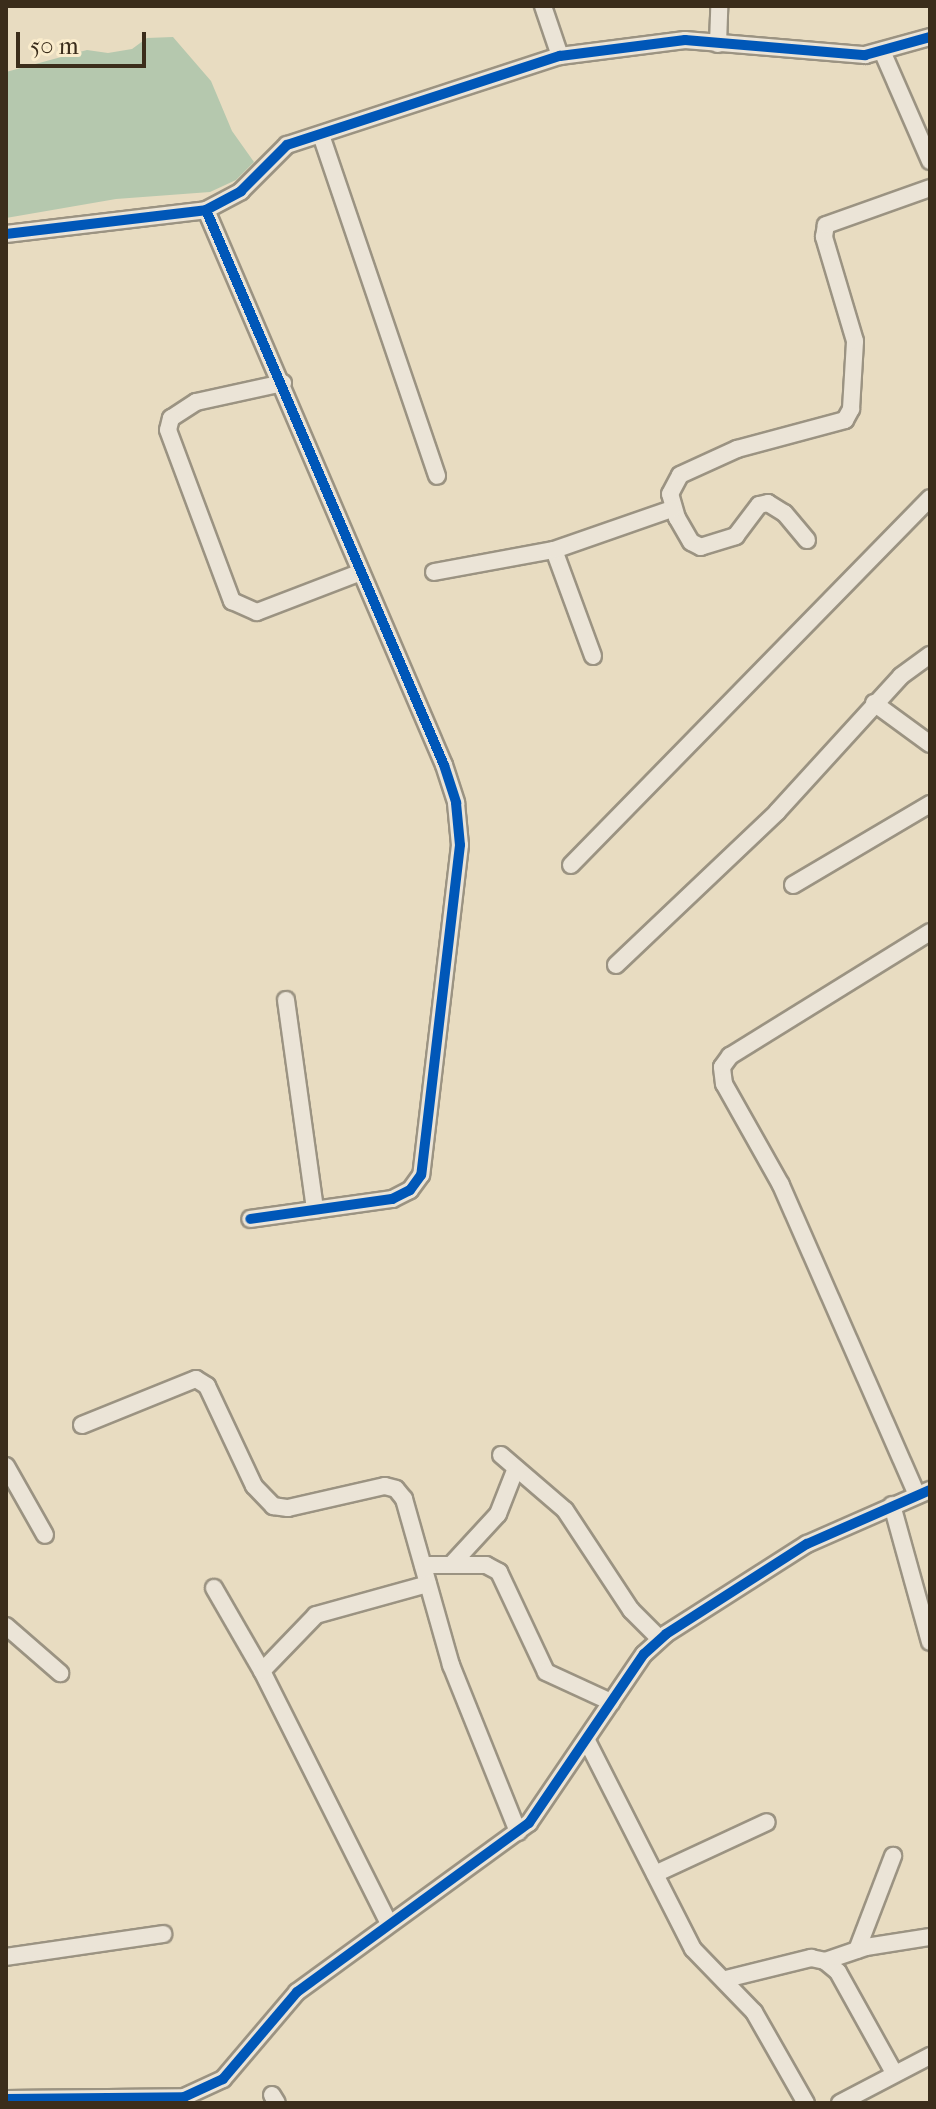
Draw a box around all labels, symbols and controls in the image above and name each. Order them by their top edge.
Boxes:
scale bar [20,16,150,66]
text: 50 m [30,32,79,60]

